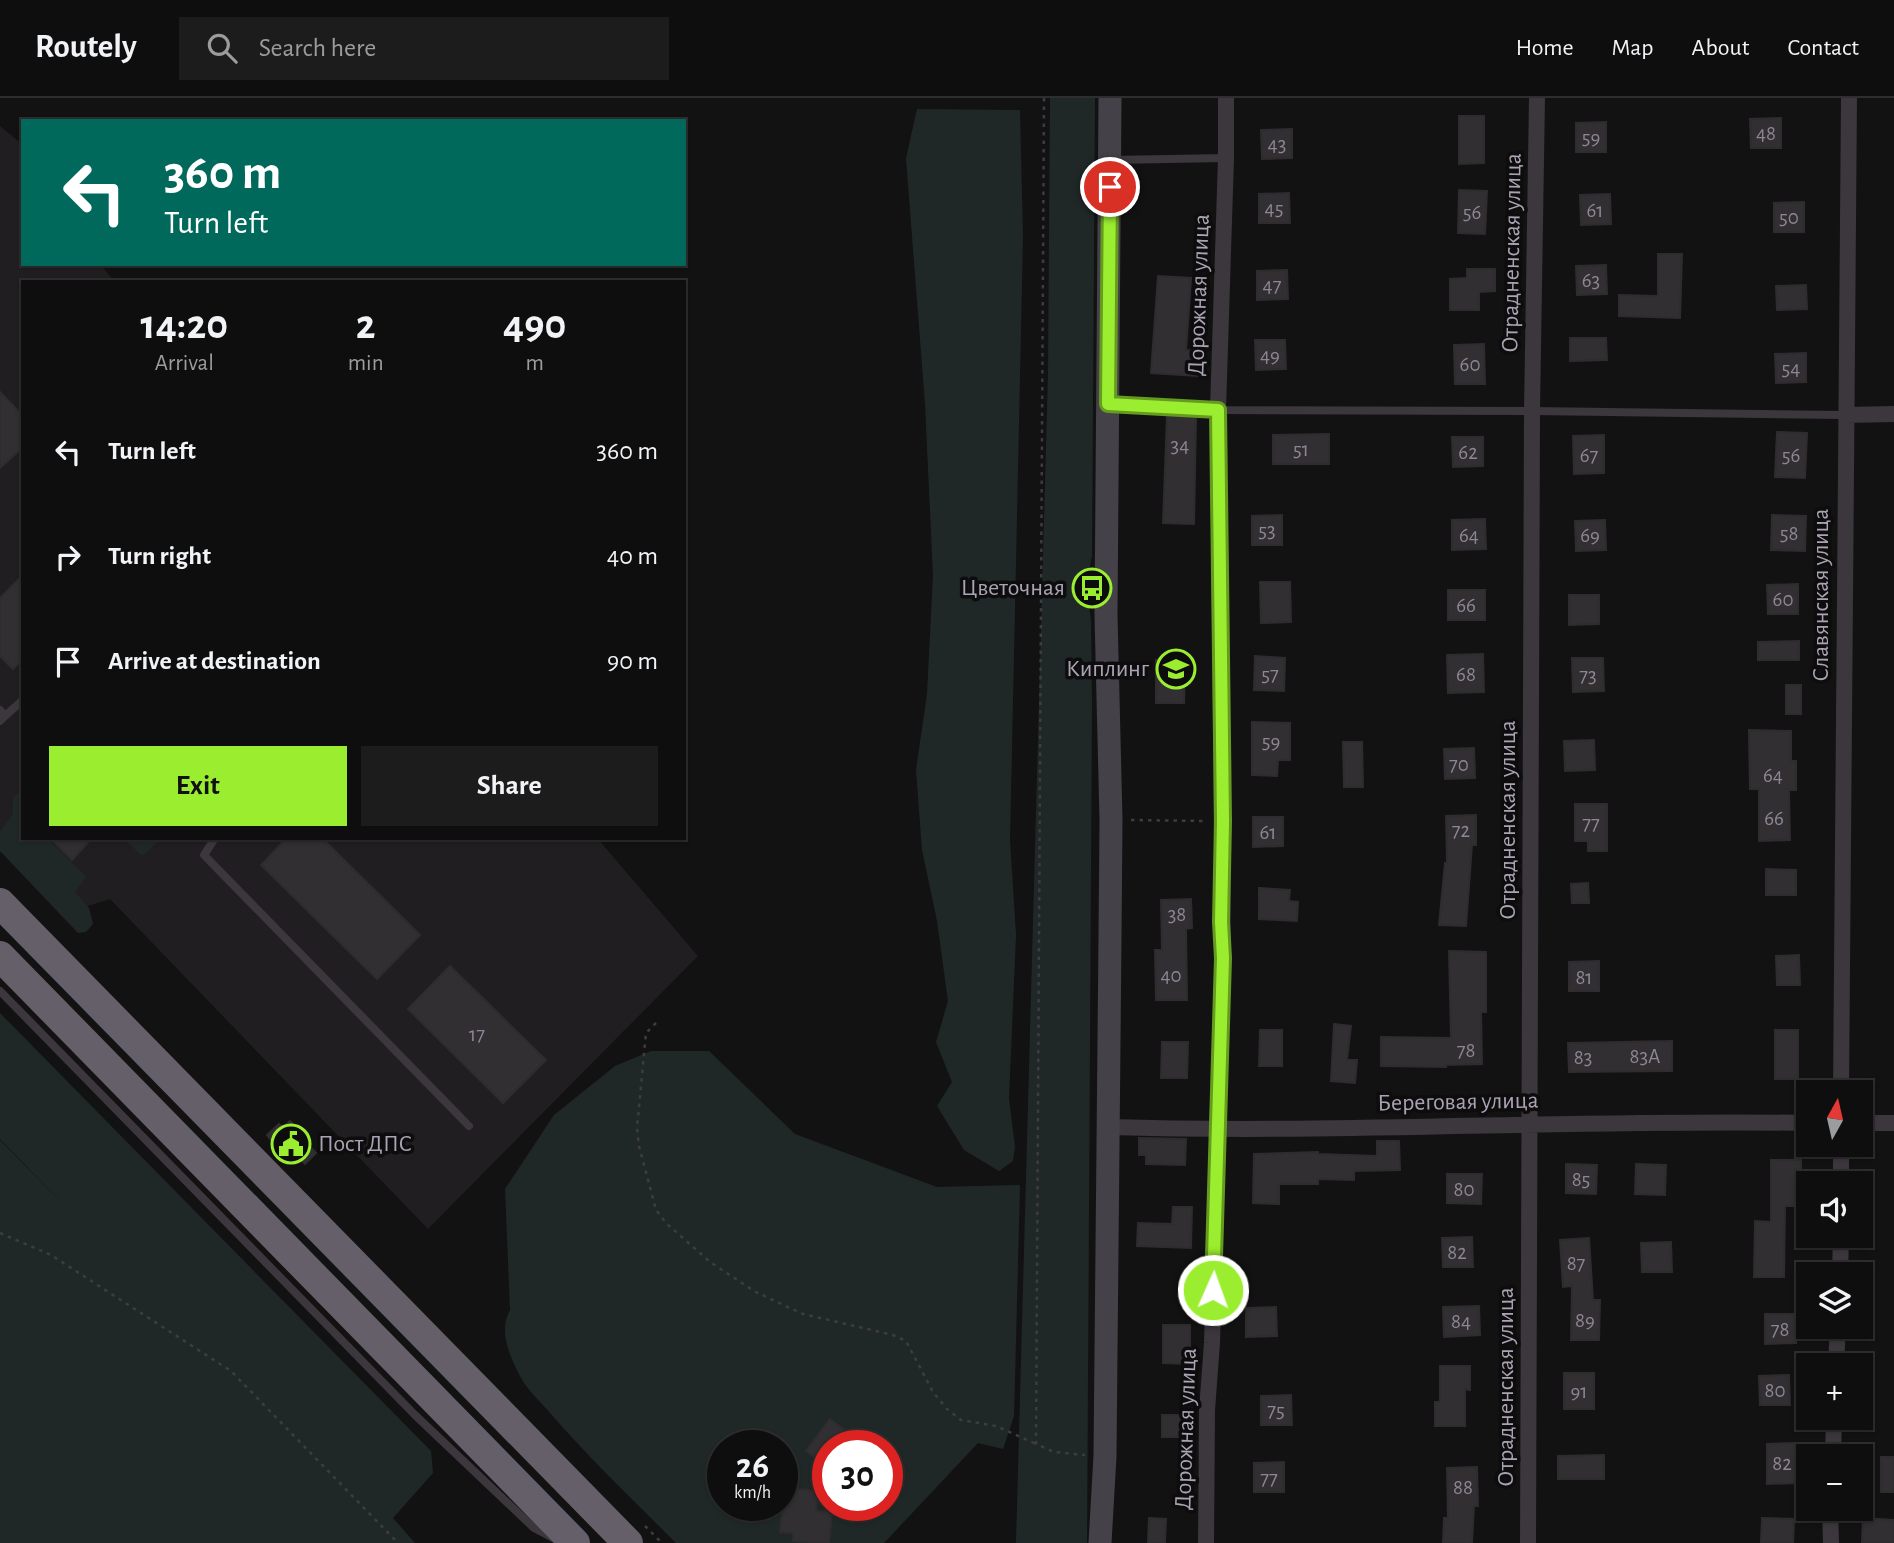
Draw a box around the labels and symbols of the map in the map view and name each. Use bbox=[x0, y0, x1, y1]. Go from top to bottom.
house number: 48 bbox=[1756, 123, 1776, 144]
house number: 59 bbox=[1582, 127, 1600, 148]
house number: 43 bbox=[1268, 134, 1286, 155]
street label: Отрадненская улица bbox=[1498, 153, 1526, 353]
pin bbox=[1080, 157, 1140, 217]
house number: 45 bbox=[1265, 198, 1283, 219]
house number: 61 bbox=[1586, 200, 1604, 221]
house number: 56 bbox=[1463, 202, 1481, 223]
house number: 50 bbox=[1779, 207, 1799, 228]
street label: Дорожная улица bbox=[1184, 214, 1214, 376]
house number: 63 bbox=[1582, 270, 1600, 291]
house number: 47 bbox=[1263, 275, 1282, 296]
house number: 49 bbox=[1260, 345, 1280, 366]
house number: 60 bbox=[1460, 354, 1480, 375]
house number: 54 bbox=[1782, 358, 1800, 379]
house number: 34 bbox=[1171, 435, 1189, 456]
house number: 51 bbox=[1293, 439, 1309, 460]
house number: 62 bbox=[1458, 442, 1478, 463]
house number: 67 bbox=[1580, 445, 1599, 466]
house number: 56 bbox=[1782, 445, 1800, 466]
street label: Славянская улица bbox=[1809, 508, 1833, 682]
house number: 53 bbox=[1258, 520, 1276, 541]
house number: 58 bbox=[1780, 523, 1798, 544]
house number: 64 bbox=[1459, 525, 1479, 546]
house number: 69 bbox=[1580, 525, 1600, 546]
bus stop icon: Цветочная bbox=[1071, 567, 1113, 609]
place label: Цветочная bbox=[961, 576, 1065, 600]
house number: 60 bbox=[1773, 589, 1793, 610]
house number: 66 bbox=[1456, 595, 1476, 616]
school or university icon: Киплинг bbox=[1155, 648, 1197, 690]
place label: Киплинг bbox=[1066, 657, 1150, 681]
house number: 57 bbox=[1261, 664, 1279, 685]
house number: 68 bbox=[1456, 664, 1476, 685]
house number: 73 bbox=[1579, 665, 1597, 686]
street label: Отрадненская улица bbox=[1496, 720, 1520, 920]
house number: 59 bbox=[1262, 731, 1280, 752]
house number: 70 bbox=[1449, 754, 1469, 775]
house number: 64 bbox=[1763, 765, 1783, 786]
house number: 66 bbox=[1764, 808, 1784, 829]
house number: 77 bbox=[1582, 813, 1600, 834]
house number: 72 bbox=[1452, 820, 1470, 841]
house number: 61 bbox=[1259, 822, 1277, 843]
house number: 38 bbox=[1168, 904, 1186, 925]
house number: 40 bbox=[1160, 965, 1182, 986]
house number: 81 bbox=[1575, 967, 1593, 988]
house number: 17 bbox=[469, 1024, 485, 1045]
house number: 78 bbox=[1457, 1040, 1475, 1061]
house number: 83А bbox=[1630, 1046, 1660, 1067]
house number: 83 bbox=[1574, 1047, 1592, 1068]
north arrow bbox=[1796, 1080, 1872, 1157]
street label: Береговая улица bbox=[1377, 1089, 1539, 1115]
public building icon: Пост ДПС bbox=[270, 1123, 312, 1165]
place label: Пост ДПС bbox=[318, 1132, 412, 1156]
house number: 85 bbox=[1572, 1169, 1590, 1190]
house number: 80 bbox=[1453, 1179, 1475, 1200]
house number: 82 bbox=[1447, 1242, 1467, 1263]
position arrow bbox=[1176, 1253, 1250, 1327]
house number: 87 bbox=[1567, 1253, 1586, 1274]
street label: Отрадненская улица bbox=[1494, 1287, 1518, 1487]
house number: 89 bbox=[1575, 1310, 1595, 1331]
house number: 84 bbox=[1451, 1311, 1471, 1332]
house number: 78 bbox=[1771, 1319, 1789, 1340]
street label: Дорожная улица bbox=[1171, 1348, 1201, 1510]
house number: 80 bbox=[1764, 1380, 1786, 1401]
house number: 91 bbox=[1570, 1381, 1588, 1402]
house number: 75 bbox=[1267, 1400, 1285, 1421]
speed limit sign: 30 bbox=[812, 1430, 903, 1521]
house number: 82 bbox=[1772, 1453, 1792, 1474]
house number: 77 bbox=[1260, 1468, 1278, 1489]
house number: 88 bbox=[1453, 1477, 1473, 1498]

